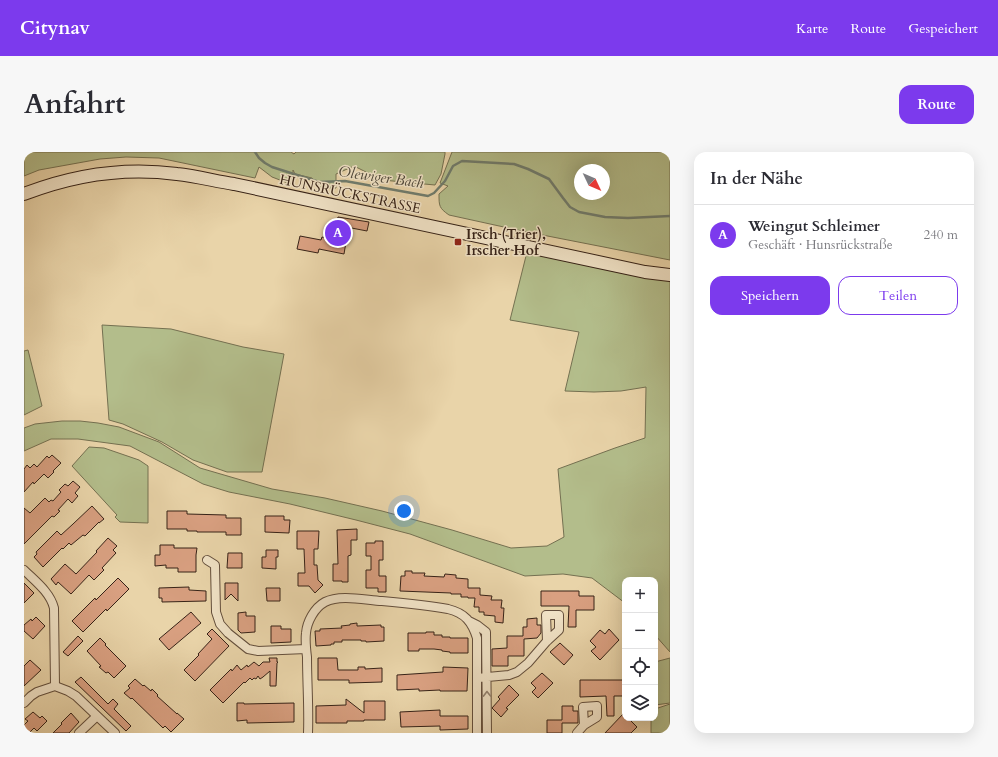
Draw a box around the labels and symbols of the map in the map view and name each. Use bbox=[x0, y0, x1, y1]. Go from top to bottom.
water label: Olewiger Bach bbox=[337, 161, 426, 193]
north arrow bbox=[574, 164, 610, 200]
street label: HUNSRÜCKSTRASSE bbox=[278, 170, 423, 218]
pin: A bbox=[325, 218, 351, 248]
place label: Irsch (Trier), Irscher Hof bbox=[466, 225, 546, 260]
marker: Irsch (Trier), Irscher Hof bbox=[453, 237, 463, 247]
your location bbox=[394, 501, 414, 521]
one-way arrow bbox=[483, 691, 491, 697]

